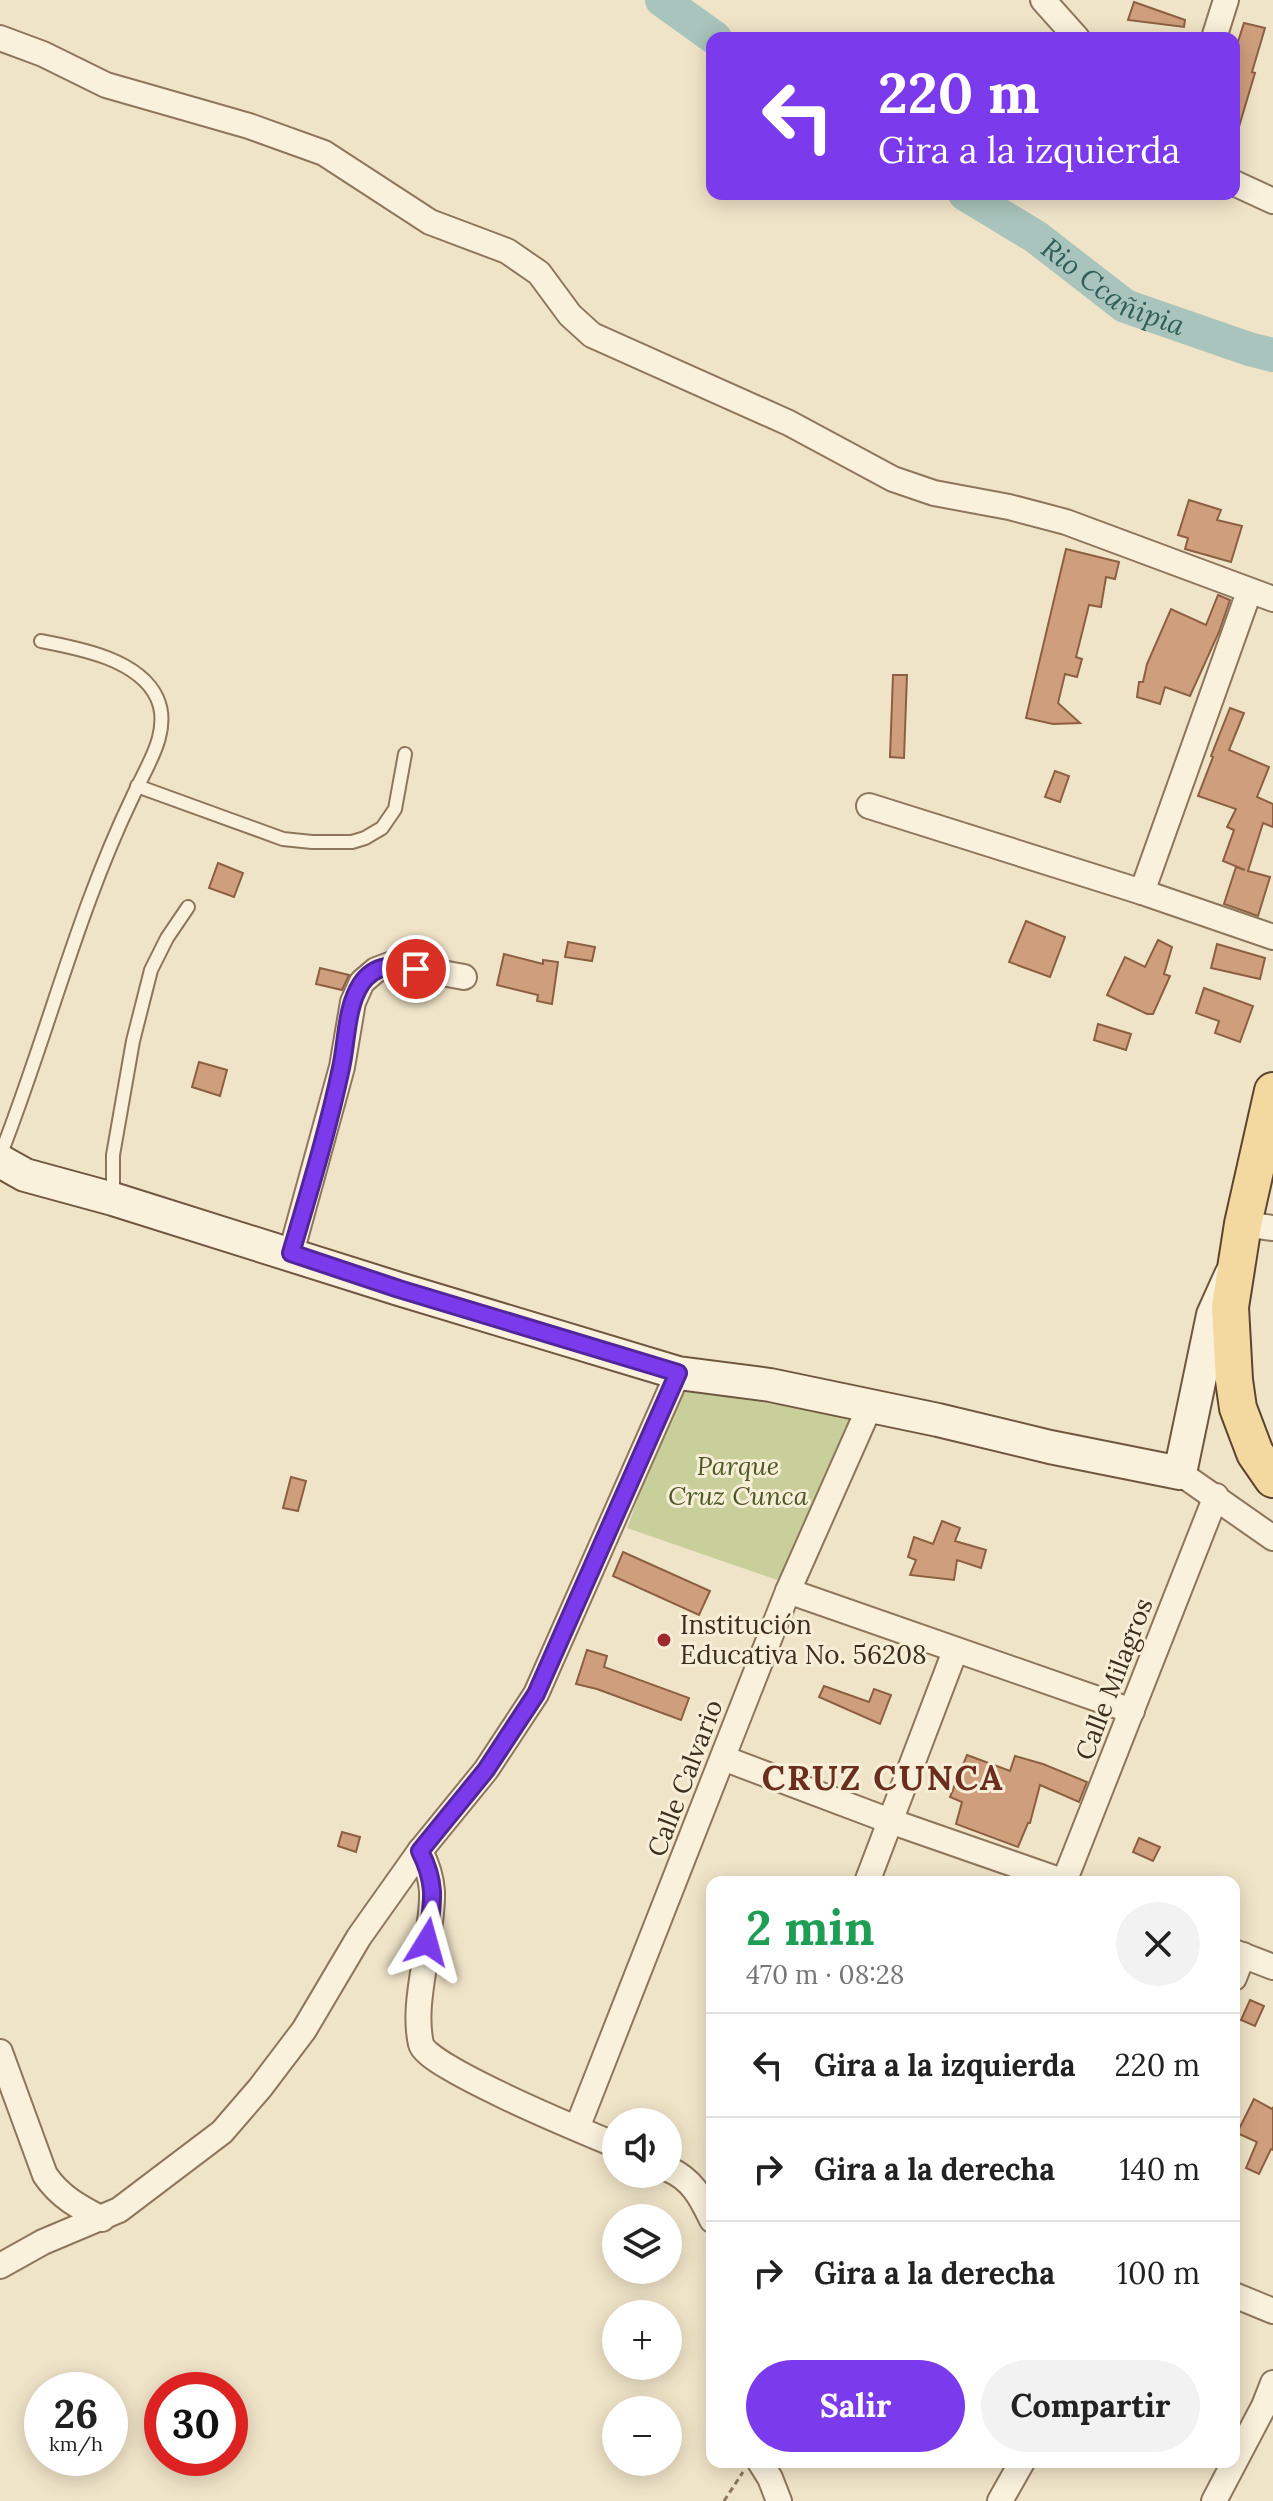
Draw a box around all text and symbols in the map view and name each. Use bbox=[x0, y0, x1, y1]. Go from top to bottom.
text: 220 m bbox=[878, 57, 1040, 128]
icon: left bbox=[746, 64, 850, 168]
text: Gira a la izquierda bbox=[878, 127, 1180, 173]
water label: Rio Ccañipia bbox=[1034, 230, 1190, 344]
pin bbox=[382, 935, 450, 1003]
icon: arrive bbox=[394, 947, 438, 991]
park label: Parque Cruz Cunca bbox=[668, 1449, 809, 1512]
street label: Calle Milagros bbox=[1067, 1593, 1160, 1765]
place label: Institución Educativa No. 56208 bbox=[680, 1608, 927, 1671]
marker: Institución Educativa No. 56208 bbox=[655, 1631, 673, 1649]
street label: Calle Calvario bbox=[640, 1695, 730, 1861]
district label: CRUZ CUNCA bbox=[762, 1756, 1004, 1799]
text: 2 min bbox=[746, 1897, 875, 1958]
position arrow bbox=[385, 1900, 469, 1984]
button: close bbox=[1116, 1902, 1200, 1986]
text: 470 m · 08:28 bbox=[746, 1958, 904, 1991]
icon: left bbox=[746, 2043, 790, 2087]
text: Gira a la izquierda bbox=[814, 2046, 1075, 2084]
text: 220 m bbox=[1114, 2046, 1200, 2084]
map controls bbox=[602, 2108, 682, 2476]
button: sound bbox=[602, 2108, 682, 2188]
icon: right bbox=[746, 2147, 790, 2191]
text: Gira a la derecha bbox=[814, 2150, 1055, 2188]
text: 140 m bbox=[1119, 2150, 1200, 2188]
button: layers bbox=[602, 2204, 682, 2284]
icon: right bbox=[746, 2251, 790, 2295]
text: Gira a la derecha bbox=[814, 2254, 1055, 2292]
text: 100 m bbox=[1117, 2254, 1200, 2292]
button: + bbox=[602, 2300, 682, 2380]
button: Salir bbox=[746, 2360, 965, 2452]
button: Compartir bbox=[981, 2360, 1200, 2452]
speed limit sign: 30 bbox=[144, 2372, 248, 2476]
text: 26 bbox=[54, 2388, 98, 2439]
button: − bbox=[602, 2396, 682, 2476]
text: km/h bbox=[49, 2431, 103, 2456]

